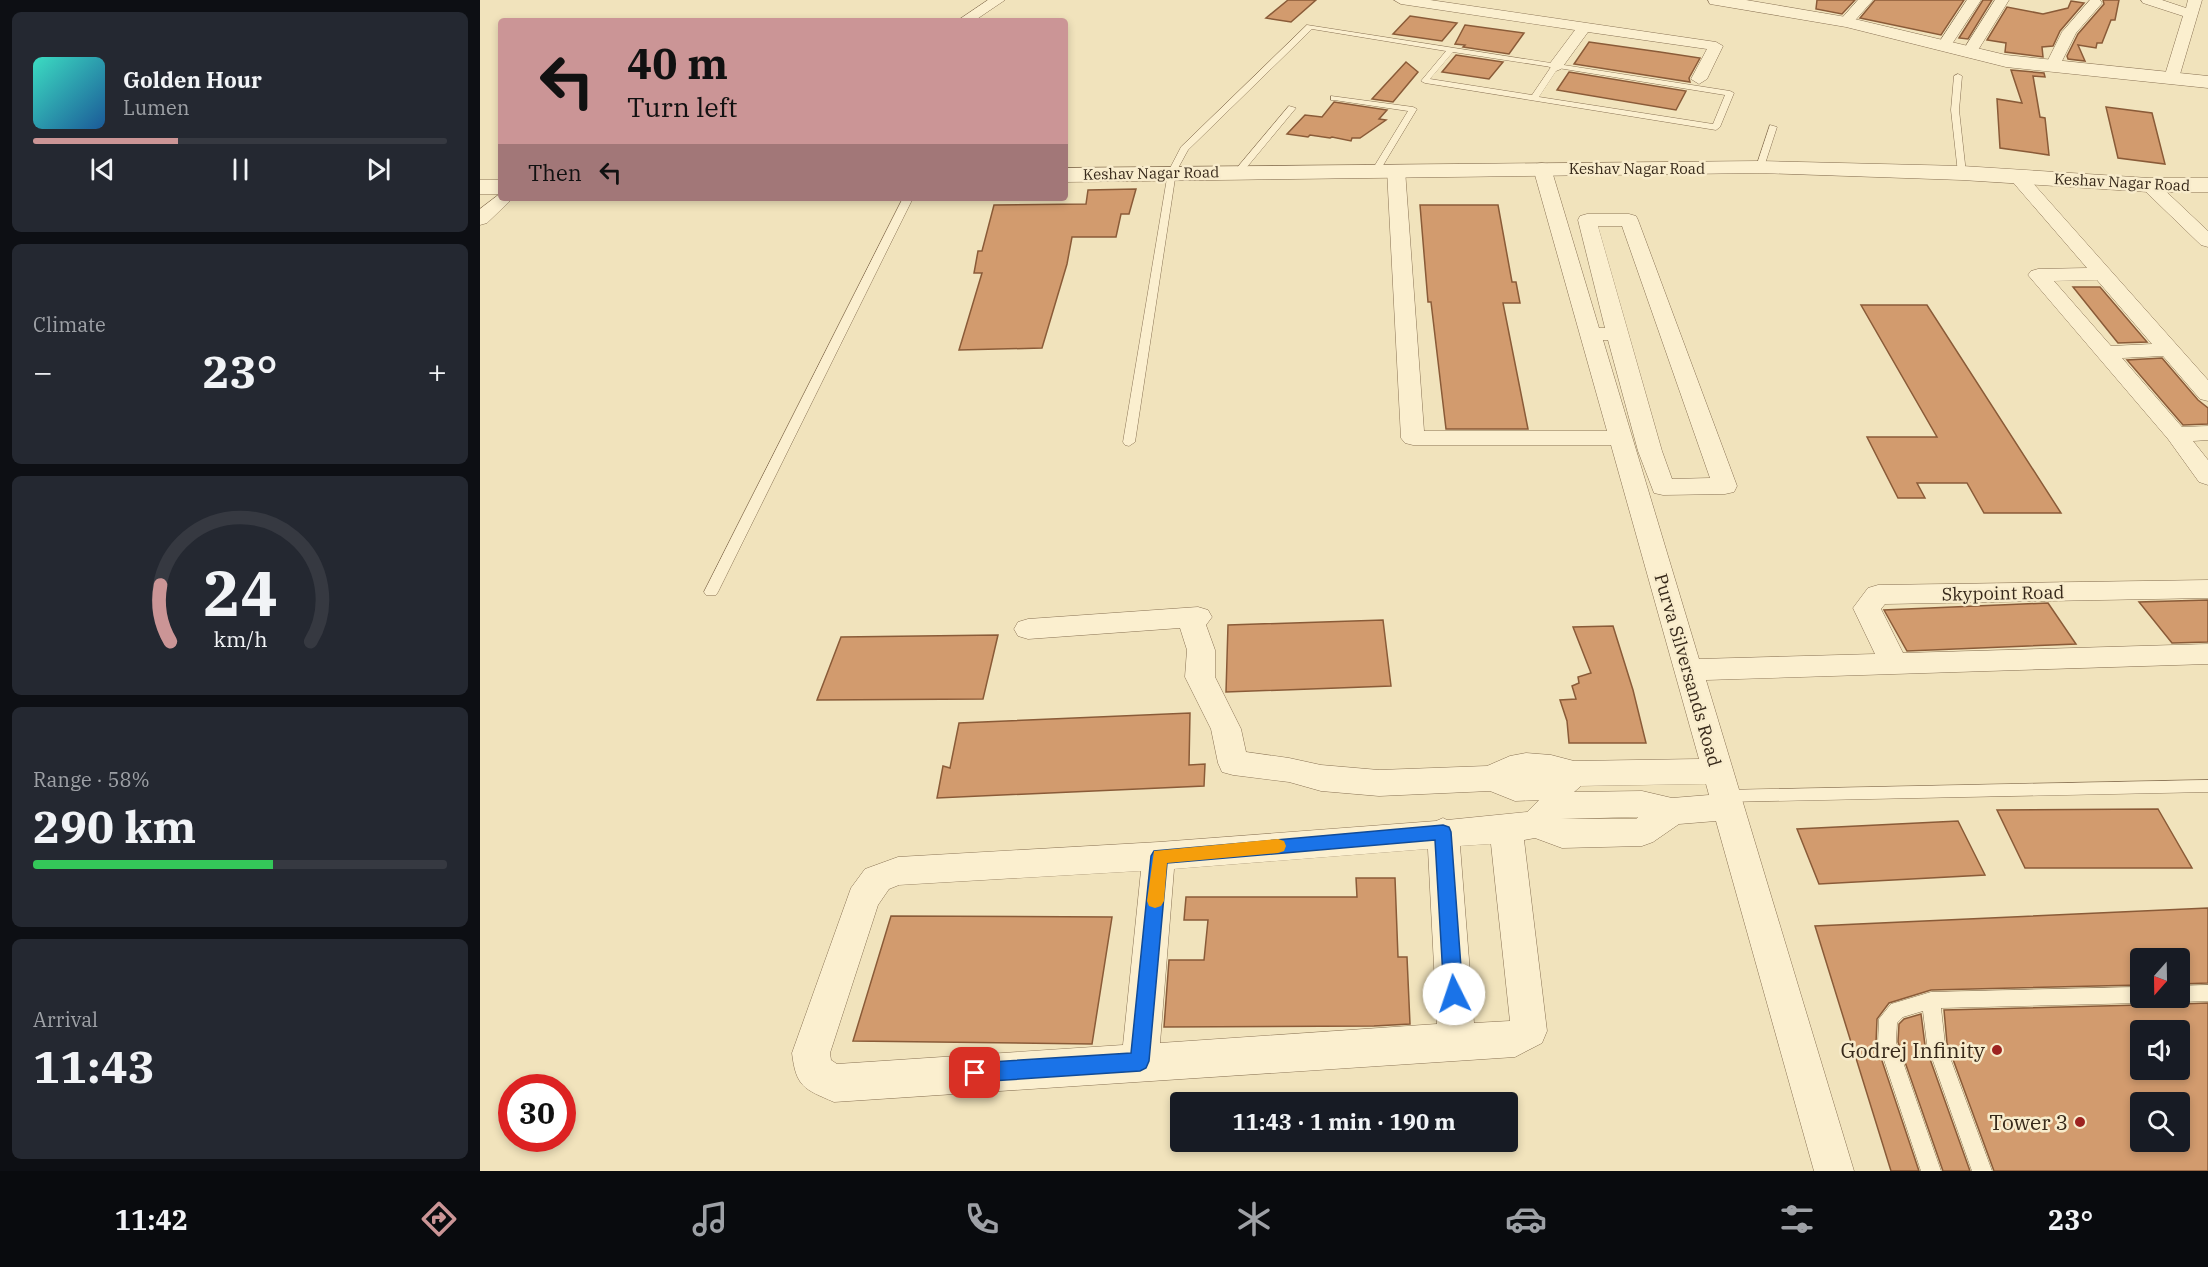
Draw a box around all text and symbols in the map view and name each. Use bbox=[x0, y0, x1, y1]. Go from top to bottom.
text: 40 m bbox=[627, 36, 728, 91]
icon: left bbox=[528, 42, 606, 120]
text: Golden Hour bbox=[123, 65, 262, 94]
text: Turn left bbox=[627, 89, 738, 124]
text: Lumen bbox=[123, 94, 190, 121]
icon: previous bbox=[86, 153, 119, 186]
icon: pause bbox=[224, 153, 257, 186]
icon: next bbox=[362, 153, 395, 186]
icon: left bbox=[594, 156, 627, 189]
text: Then bbox=[528, 158, 582, 187]
street label: Keshav Nagar Road bbox=[1569, 159, 1705, 178]
street label: Keshav Nagar Road bbox=[1083, 162, 1219, 184]
street label: Keshav Nagar Road bbox=[2053, 169, 2191, 195]
text: Climate bbox=[33, 311, 106, 338]
text: 23° bbox=[202, 342, 278, 400]
text: − bbox=[33, 350, 53, 393]
text: + bbox=[427, 350, 447, 393]
text: 24 bbox=[203, 553, 277, 634]
street label: Purva Silversands Road bbox=[1649, 571, 1727, 769]
street label: Skypoint Road bbox=[1941, 580, 2065, 606]
text: km/h bbox=[213, 626, 267, 654]
text: Range · 58% bbox=[33, 766, 150, 793]
text: 290 km bbox=[33, 797, 196, 855]
north arrow bbox=[2130, 948, 2190, 1008]
map controls bbox=[2130, 948, 2190, 1152]
position arrow bbox=[1422, 962, 1486, 1026]
text: Arrival bbox=[33, 1006, 98, 1033]
button: sound bbox=[2130, 1020, 2190, 1080]
place label: Godrej Infinity bbox=[1841, 1036, 1986, 1064]
text: 11:43 bbox=[33, 1037, 155, 1095]
marker: Godrej Infinity bbox=[1990, 1043, 2004, 1057]
pin bbox=[949, 1047, 1000, 1098]
icon: arrive bbox=[958, 1056, 991, 1089]
speed limit sign: 30 bbox=[498, 1074, 576, 1152]
button: search bbox=[2130, 1092, 2190, 1152]
text: 11:43 · 1 min · 190 m bbox=[1232, 1107, 1456, 1136]
place label: Tower 3 bbox=[1989, 1108, 2068, 1136]
marker: Tower 3 bbox=[2073, 1115, 2087, 1129]
icon: directions bbox=[418, 1198, 460, 1240]
icon: music bbox=[689, 1198, 731, 1240]
icon: phone bbox=[961, 1198, 1003, 1240]
icon: climate bbox=[1233, 1198, 1275, 1240]
icon: car bbox=[1505, 1198, 1547, 1240]
icon: filters bbox=[1776, 1198, 1818, 1240]
text: 11:42 bbox=[115, 1202, 188, 1237]
text: 23° bbox=[2048, 1202, 2093, 1237]

